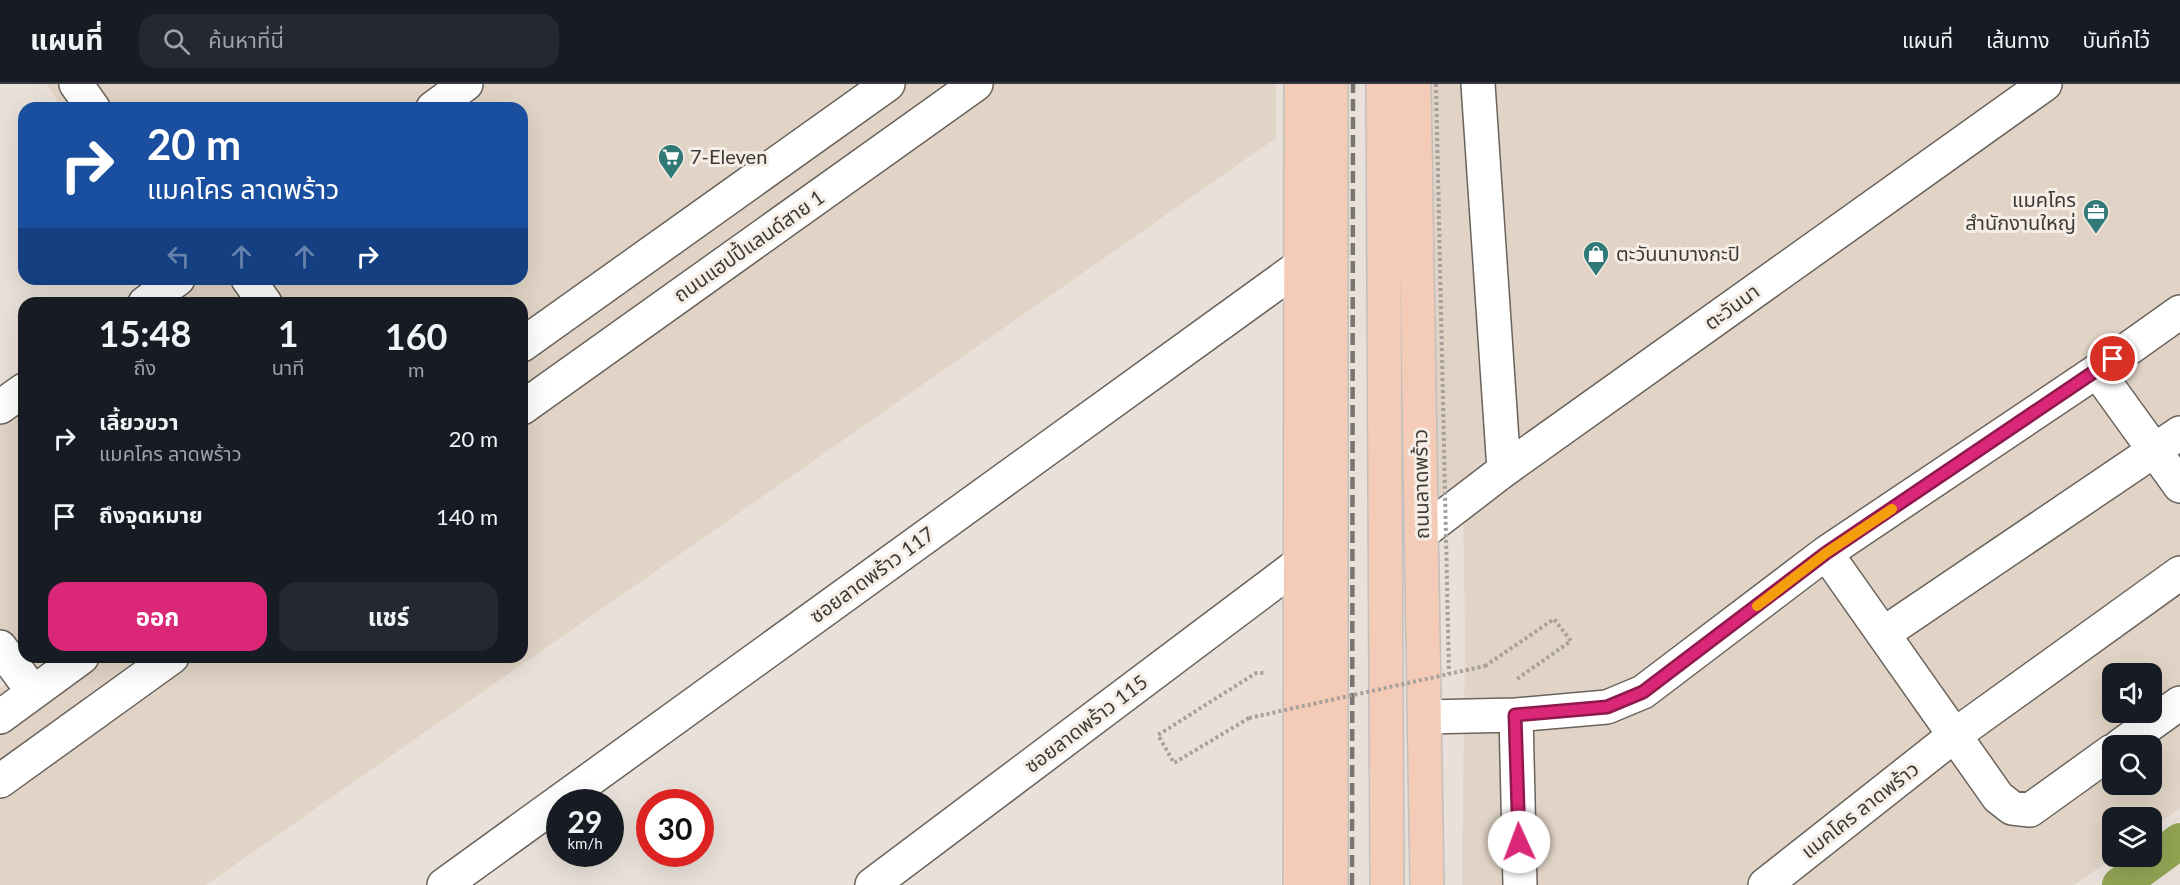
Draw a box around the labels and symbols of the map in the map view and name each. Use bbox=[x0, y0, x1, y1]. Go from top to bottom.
supermarket icon: 7-Eleven bbox=[656, 142, 686, 180]
place label: 7-Eleven bbox=[690, 144, 767, 168]
street label: ถนนแฮปปี้แลนด์สาย 1 bbox=[668, 183, 828, 306]
place label: แมคโคร สำนักงานใหญ่ bbox=[1965, 187, 2076, 234]
office icon: แมคโคร สำนักงานใหญ่ bbox=[2081, 197, 2111, 235]
shop icon: ตะวันนาบางกะปิ bbox=[1581, 239, 1611, 277]
place label: ตะวันนาบางกะปิ bbox=[1616, 241, 1740, 265]
street label: ตะวันนา bbox=[1699, 278, 1764, 334]
pin bbox=[2087, 333, 2138, 384]
street label: ถนนลาดพร้าว bbox=[1407, 429, 1433, 539]
street label: ซอยลาดพร้าว 117 bbox=[805, 521, 938, 627]
street label: ซอยลาดพร้าว 115 bbox=[1019, 669, 1152, 777]
street label: แมคโคร ลาดพร้าว bbox=[1796, 756, 1923, 863]
speed limit sign: 30 bbox=[636, 789, 714, 867]
position arrow bbox=[1487, 810, 1551, 874]

